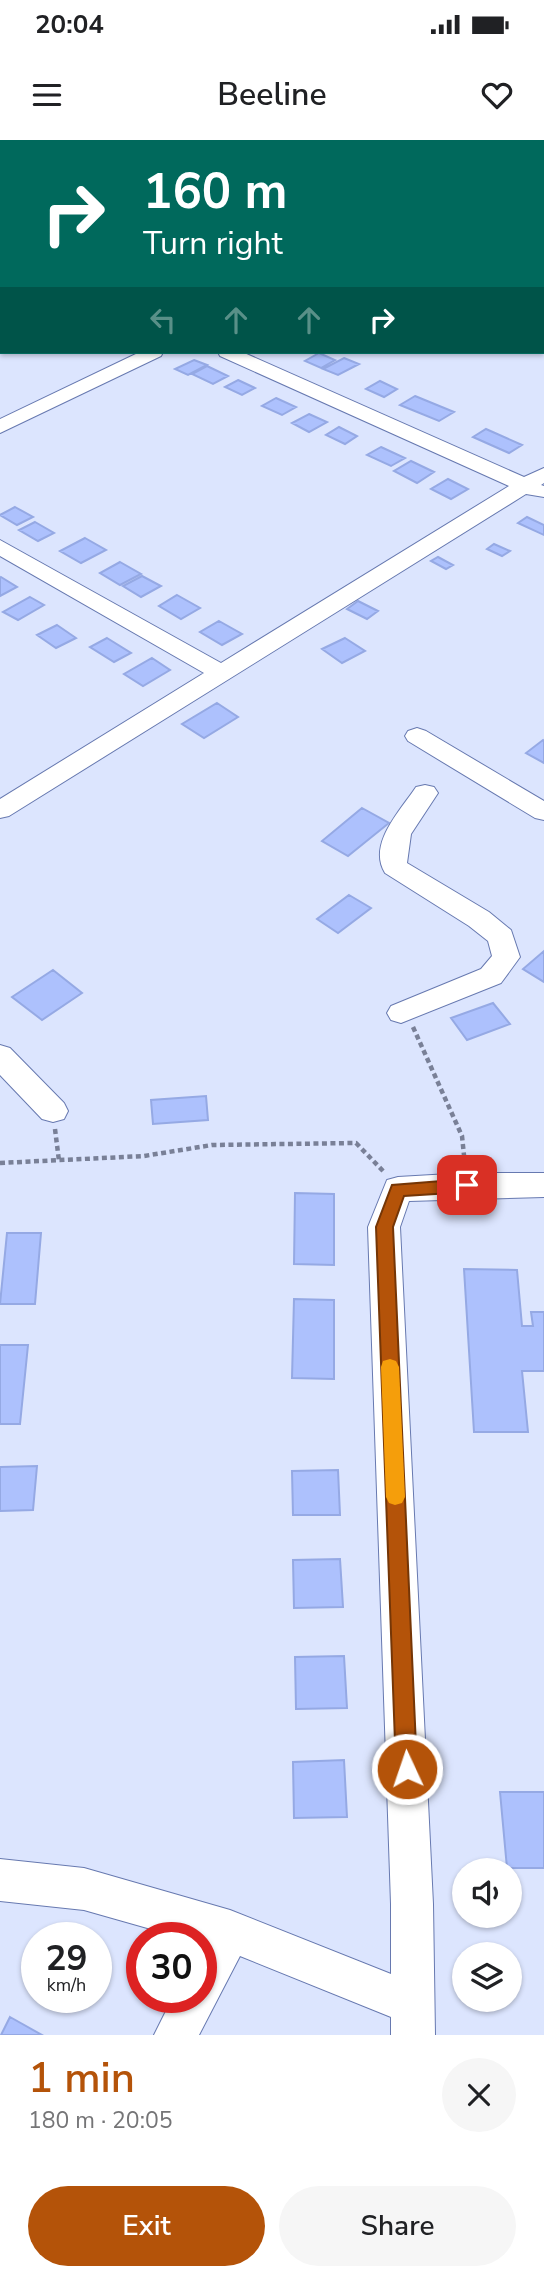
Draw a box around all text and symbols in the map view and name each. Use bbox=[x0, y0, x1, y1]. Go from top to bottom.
text: 20:04 bbox=[35, 7, 104, 42]
text: Beeline bbox=[217, 73, 327, 116]
icon: menu bbox=[28, 76, 66, 114]
icon: heart bbox=[478, 76, 516, 114]
text: 160 m bbox=[143, 158, 287, 225]
icon: right bbox=[28, 168, 119, 259]
text: Turn right bbox=[143, 222, 283, 265]
icon: left bbox=[144, 301, 182, 339]
icon: ahead bbox=[217, 301, 255, 339]
icon: ahead bbox=[290, 301, 328, 339]
icon: right bbox=[363, 301, 401, 339]
pin bbox=[437, 1155, 497, 1215]
icon: arrive bbox=[448, 1166, 486, 1204]
position arrow bbox=[370, 1732, 444, 1806]
map controls bbox=[452, 1858, 522, 2012]
button: sound bbox=[452, 1858, 522, 1928]
speed limit sign: 30 bbox=[126, 1922, 217, 2013]
text: 29 bbox=[45, 1935, 88, 1982]
button: layers bbox=[452, 1942, 522, 2012]
text: km/h bbox=[47, 1973, 86, 1997]
text: 1 min bbox=[28, 2050, 135, 2107]
button: close bbox=[442, 2058, 516, 2132]
text: 180 m · 20:05 bbox=[28, 2105, 173, 2136]
button: Exit bbox=[28, 2186, 265, 2266]
button: Share bbox=[279, 2186, 516, 2266]

